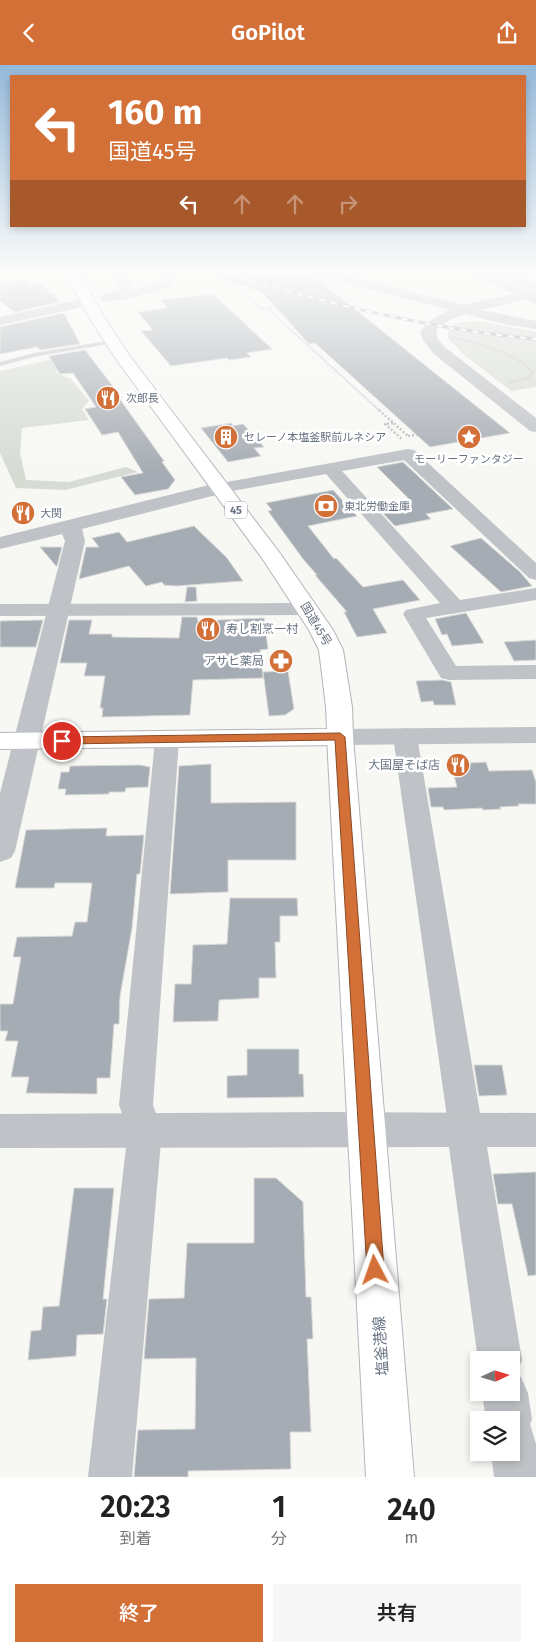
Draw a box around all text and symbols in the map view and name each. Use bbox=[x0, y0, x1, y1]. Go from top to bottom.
icon: back bbox=[15, 19, 43, 47]
text: GoPilot bbox=[231, 19, 305, 46]
icon: share bbox=[493, 19, 521, 47]
text: 160 m bbox=[108, 91, 202, 133]
icon: left bbox=[25, 95, 90, 160]
text: 国道45号 bbox=[108, 138, 197, 165]
icon: left bbox=[175, 190, 203, 218]
icon: ahead bbox=[228, 190, 256, 218]
icon: ahead bbox=[281, 190, 309, 218]
icon: right bbox=[334, 190, 362, 218]
restaurant icon: 次郎長 bbox=[95, 385, 121, 411]
place label: 次郎長 bbox=[126, 392, 159, 405]
building icon: セレーノ本塩釜駅前ルネシア bbox=[213, 424, 239, 450]
place icon: モーリーファンタジー bbox=[456, 424, 482, 450]
place label: セレーノ本塩釜駅前ルネシア bbox=[244, 431, 386, 444]
place label: モーリーファンタジー bbox=[414, 453, 524, 466]
bank icon: 東北労働金庫 bbox=[313, 493, 339, 519]
restaurant icon: 大関 bbox=[10, 500, 36, 526]
place label: 東北労働金庫 bbox=[344, 500, 410, 513]
road number: 45 bbox=[225, 501, 247, 519]
place label: 大関 bbox=[40, 507, 62, 520]
street label: 国道45号 bbox=[298, 600, 334, 648]
restaurant icon: 寿し割烹一村 bbox=[195, 616, 221, 642]
place label: 寿し割烹一村 bbox=[226, 622, 299, 636]
pharmacy icon: アサヒ薬局 bbox=[268, 648, 294, 674]
place label: アサヒ薬局 bbox=[204, 654, 264, 668]
pin bbox=[41, 720, 83, 762]
icon: arrive bbox=[48, 727, 76, 755]
restaurant icon: 大国屋そば店 bbox=[445, 752, 471, 778]
place label: 大国屋そば店 bbox=[368, 758, 440, 772]
position arrow bbox=[348, 1243, 400, 1295]
street label: 塩釜港線 bbox=[370, 1315, 392, 1377]
north arrow bbox=[470, 1351, 520, 1401]
map controls bbox=[470, 1351, 520, 1461]
button: layers bbox=[470, 1411, 520, 1461]
text: 20:23 bbox=[100, 1489, 171, 1525]
text: 1 bbox=[272, 1489, 286, 1525]
text: 240 bbox=[387, 1492, 436, 1528]
text: m bbox=[405, 1528, 418, 1547]
text: 到着 bbox=[119, 1529, 151, 1548]
text: 分 bbox=[271, 1529, 287, 1548]
button: 終了 bbox=[15, 1584, 263, 1642]
button: 共有 bbox=[273, 1584, 521, 1642]

